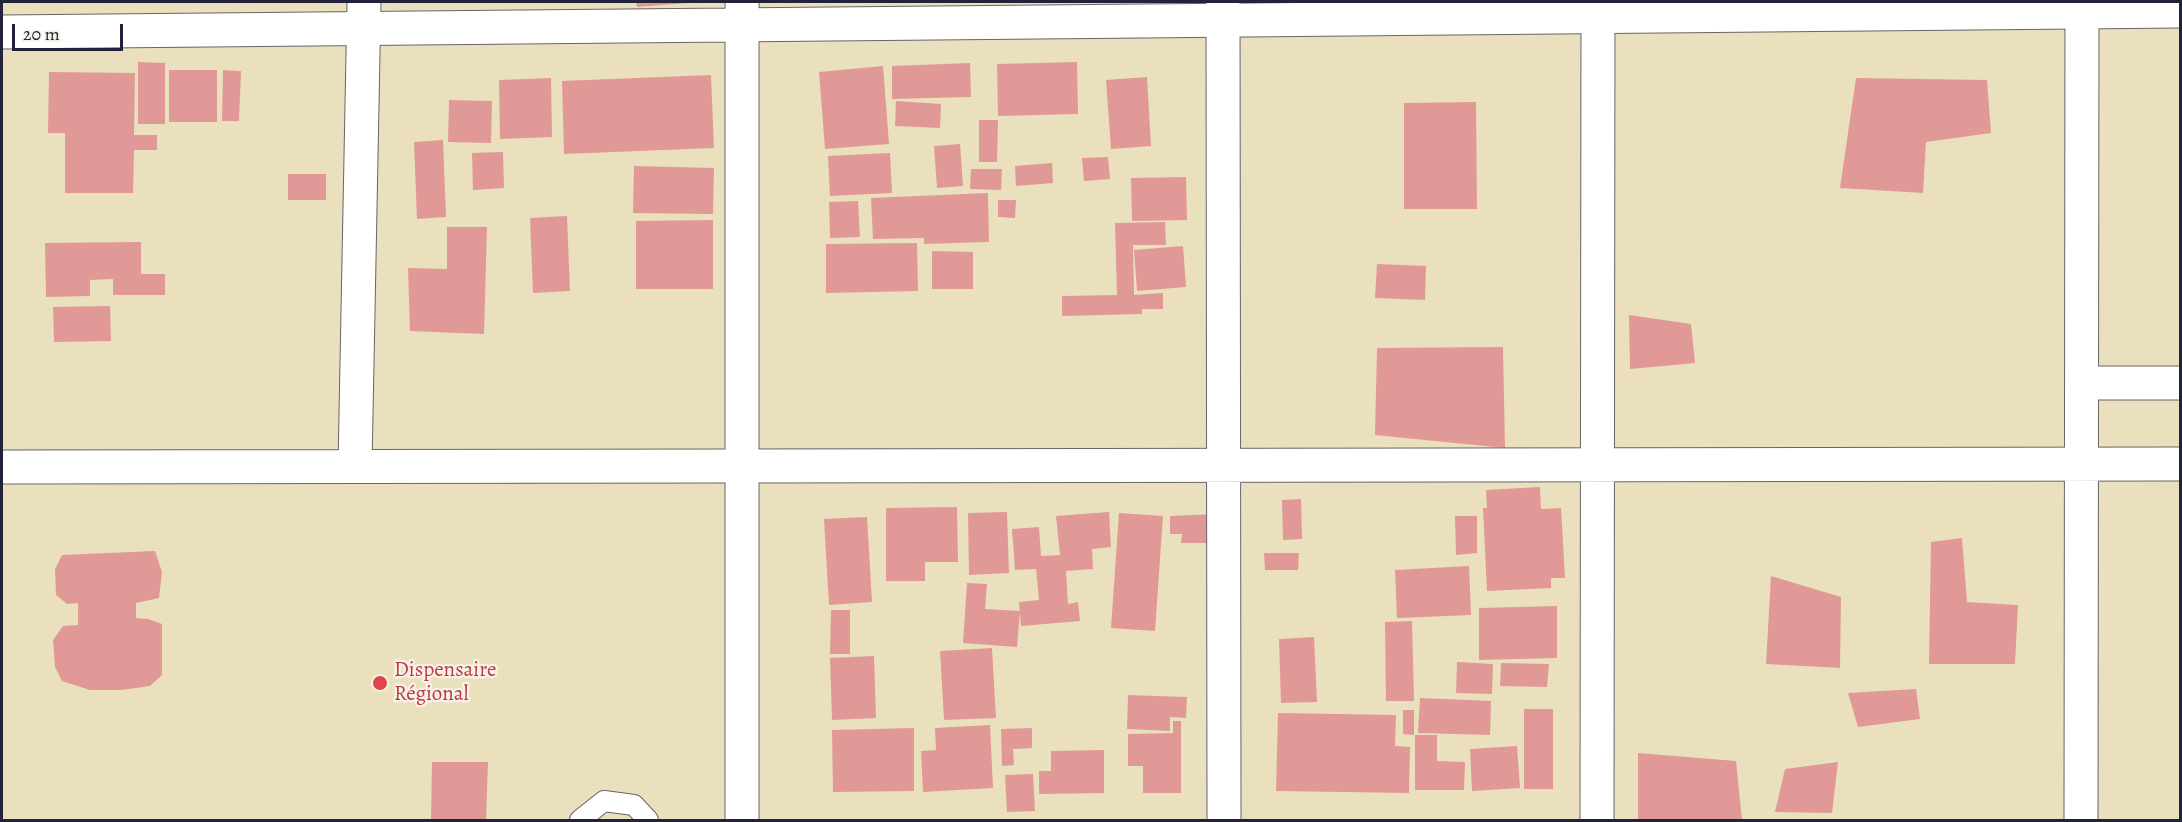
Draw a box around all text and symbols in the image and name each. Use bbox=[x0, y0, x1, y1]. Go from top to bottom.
scale bar bbox=[15, 12, 126, 50]
text: 20 m bbox=[23, 22, 60, 46]
place label: Dispensaire Régional bbox=[394, 658, 497, 708]
marker: Dispensaire Régional bbox=[371, 674, 389, 692]

